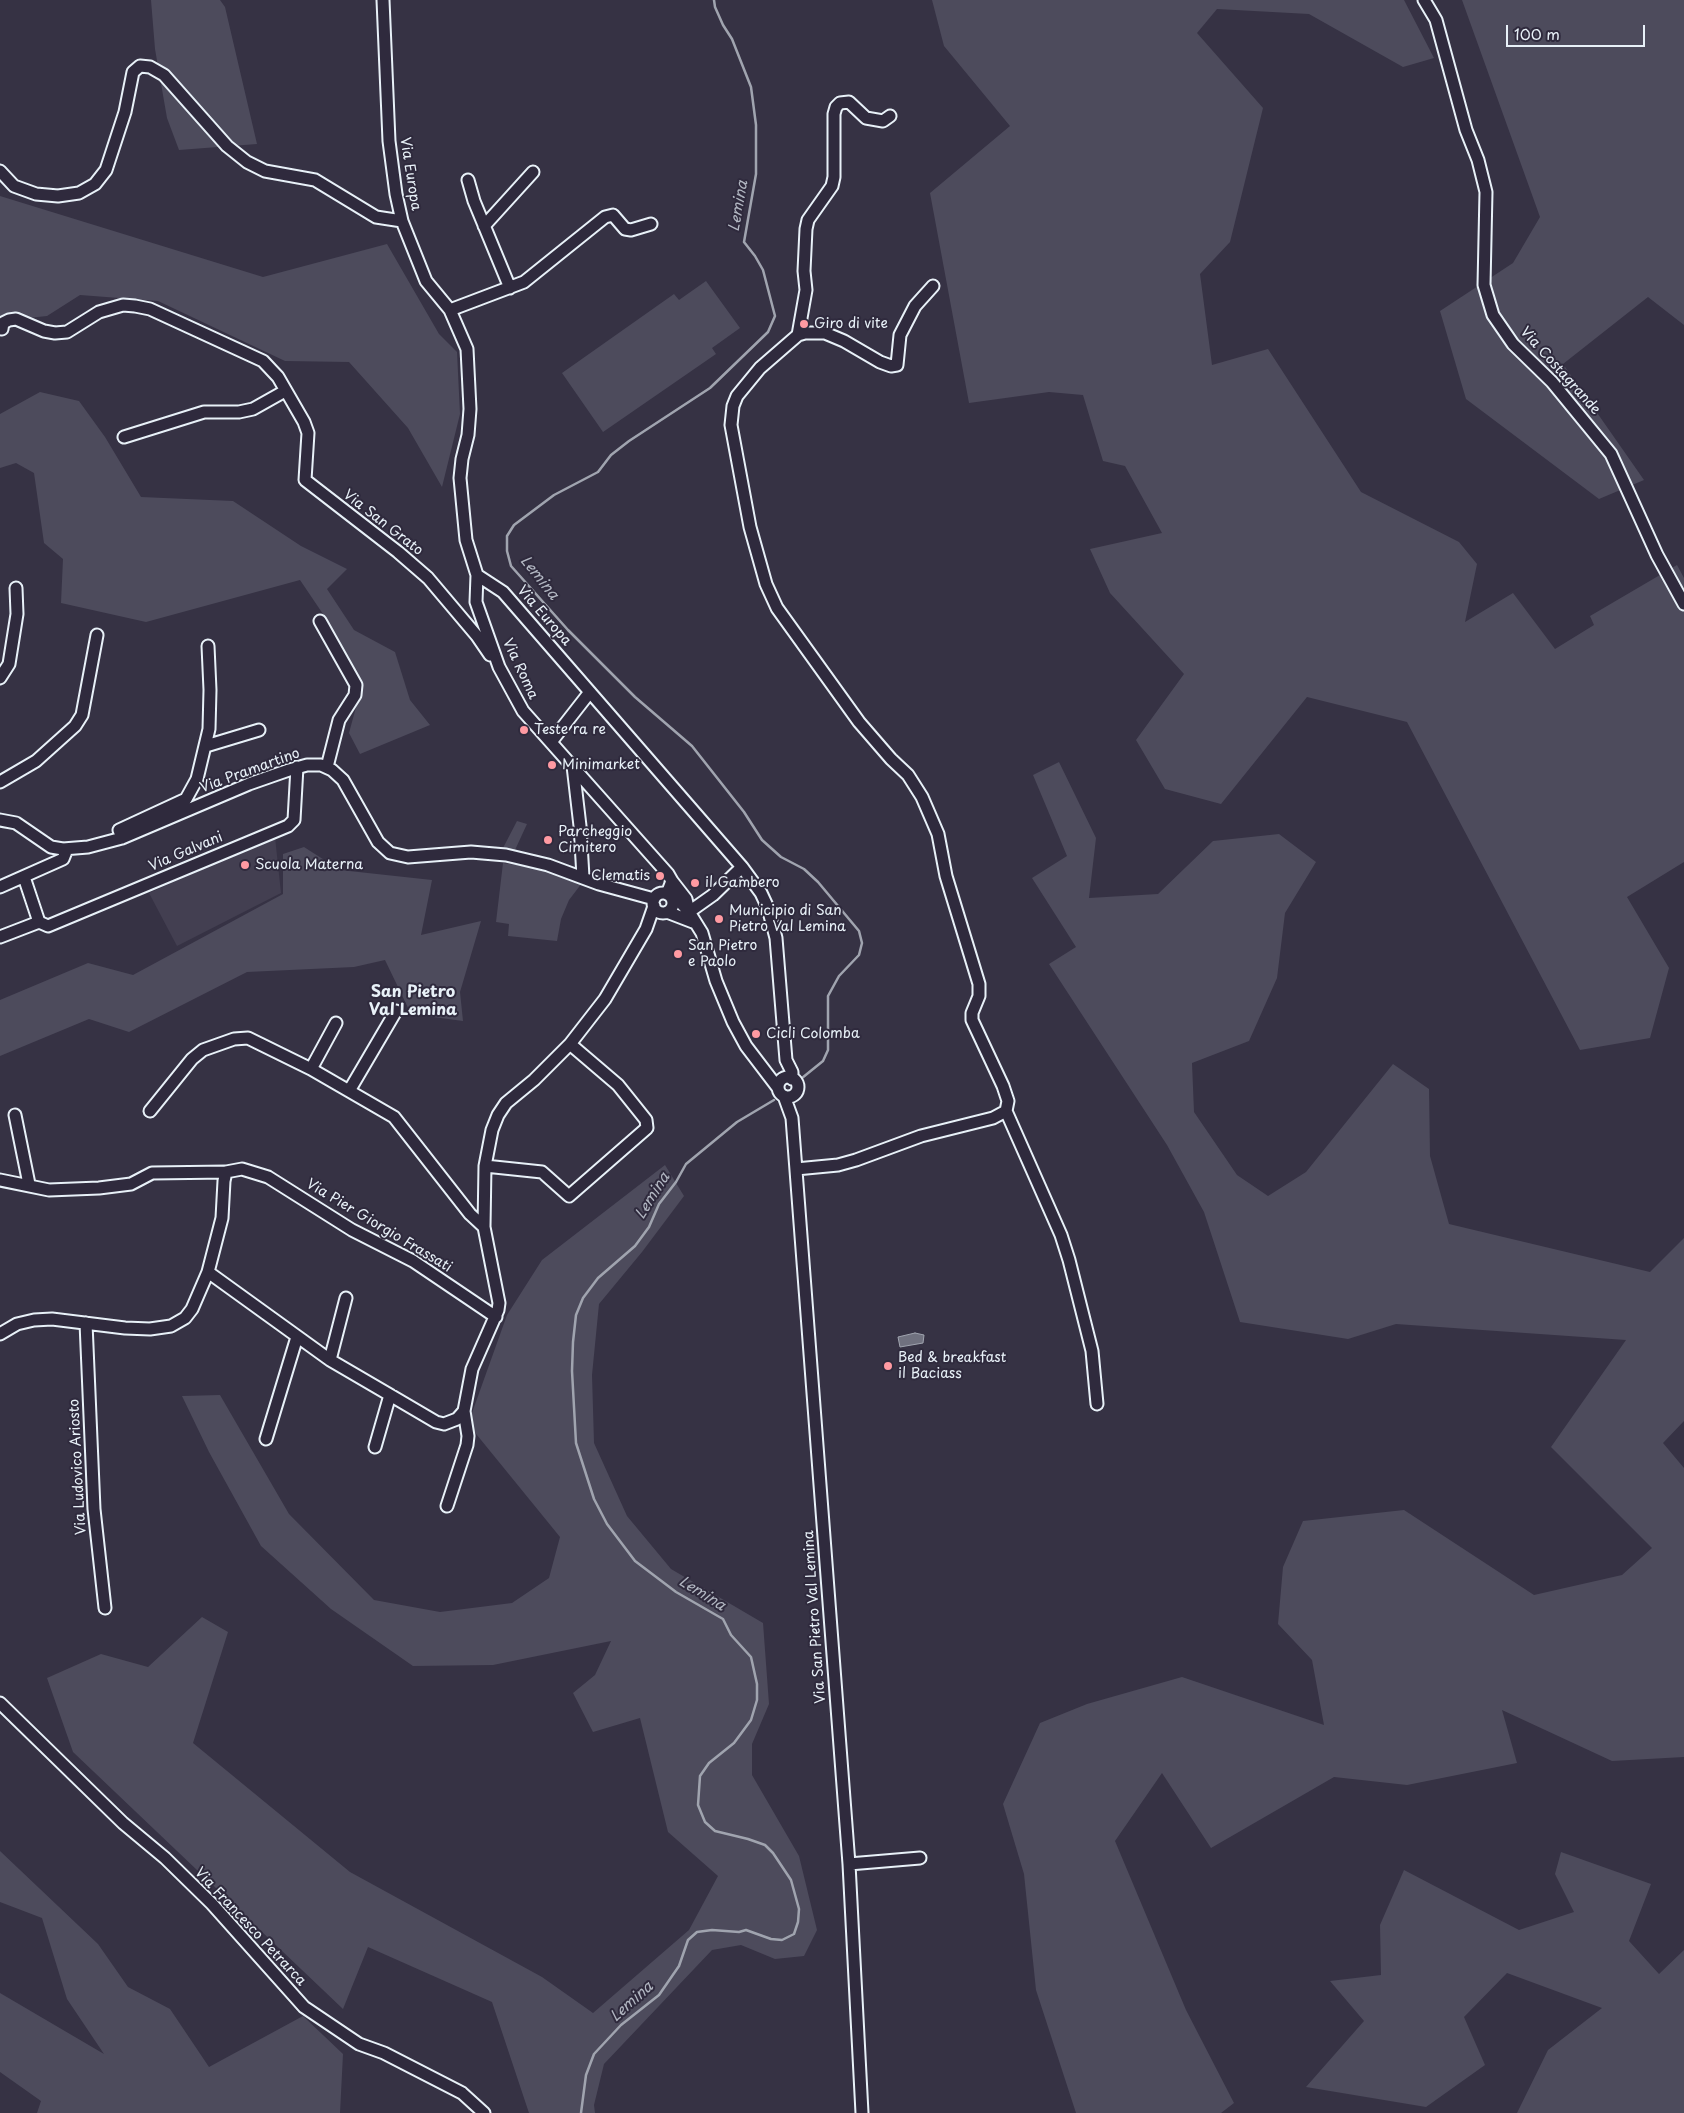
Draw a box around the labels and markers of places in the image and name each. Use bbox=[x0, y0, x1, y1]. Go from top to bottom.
place label: Giro di vite bbox=[814, 316, 888, 332]
marker: Giro di vite bbox=[798, 318, 810, 330]
place label: Teste ra re bbox=[534, 722, 606, 738]
marker: Teste ra re bbox=[518, 724, 530, 736]
place label: Minimarket bbox=[562, 757, 640, 773]
marker: Minimarket bbox=[546, 759, 558, 771]
place label: Parcheggio Cimitero bbox=[558, 824, 632, 856]
marker: Parcheggio Cimitero bbox=[542, 834, 554, 846]
place label: Scuola Materna bbox=[255, 857, 363, 873]
marker: Scuola Materna bbox=[239, 859, 251, 871]
place label: Clematis bbox=[591, 868, 650, 884]
marker: Clematis bbox=[654, 870, 666, 882]
place label: il Gambero bbox=[705, 875, 780, 891]
marker: il Gambero bbox=[689, 877, 701, 889]
place label: Municipio di San Pietro Val Lemina bbox=[729, 903, 846, 936]
marker: Municipio di San Pietro Val Lemina bbox=[713, 913, 725, 925]
place label: San Pietro e Paolo bbox=[688, 938, 757, 970]
marker: San Pietro e Paolo bbox=[672, 948, 684, 960]
place label: Cicli Colomba bbox=[766, 1026, 860, 1042]
marker: Cicli Colomba bbox=[750, 1028, 762, 1040]
place label: Bed & breakfast il Baciass bbox=[898, 1350, 1006, 1382]
marker: Bed & breakfast il Baciass bbox=[882, 1360, 894, 1372]

